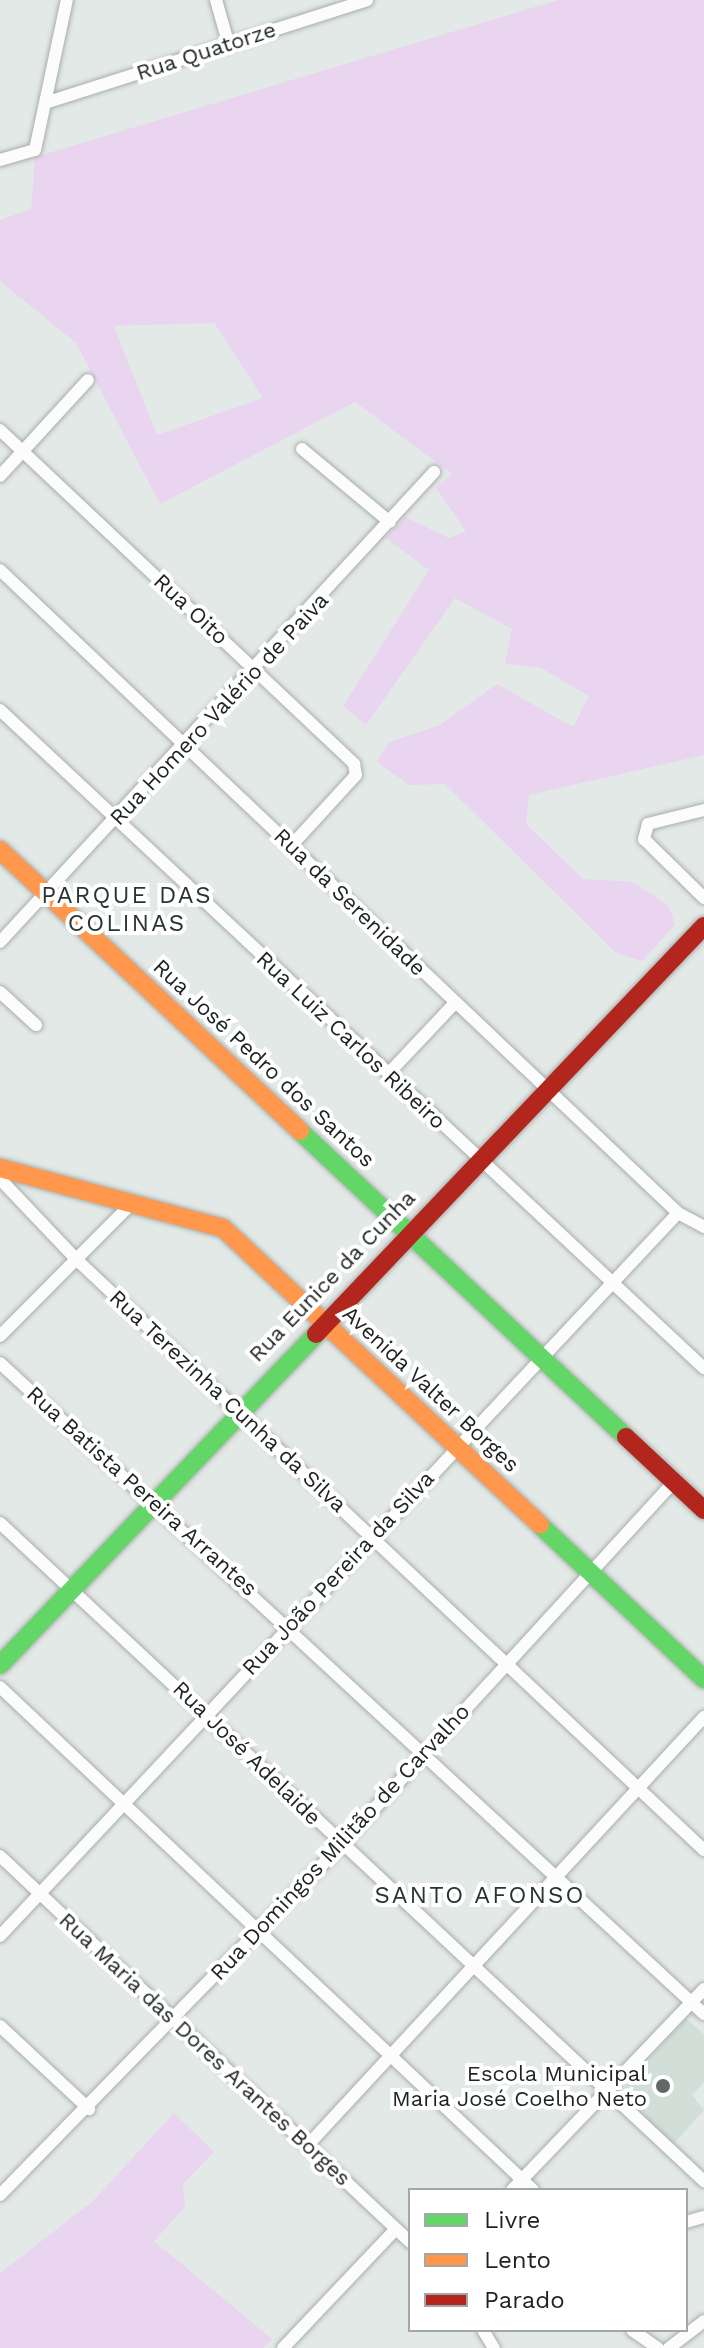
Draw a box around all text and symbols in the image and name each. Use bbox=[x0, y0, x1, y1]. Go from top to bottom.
street label: Rua Quatorze bbox=[133, 16, 279, 86]
street label: Rua Oito bbox=[148, 568, 234, 650]
street label: Rua Homero Valério de Paiva bbox=[104, 587, 334, 831]
street label: Rua da Serenidade bbox=[268, 822, 432, 982]
district label: PARQUE DAS COLINAS bbox=[41, 882, 213, 938]
street label: Rua Luiz Carlos Ribeiro bbox=[251, 945, 451, 1135]
street label: Rua José Pedro dos Santos bbox=[147, 953, 381, 1173]
street label: Rua Eunice da Cunha bbox=[243, 1184, 421, 1368]
street label: Rua Terezinha Cunha da Silva bbox=[103, 1283, 353, 1519]
street label: Avenida Valter Borges bbox=[337, 1300, 525, 1478]
street label: Rua Batista Pereira Arrantes bbox=[20, 1380, 264, 1602]
street label: Rua João Pereira da Silva bbox=[236, 1465, 440, 1681]
street label: Rua José Adelaide bbox=[167, 1675, 327, 1831]
street label: Rua Domingos Militão de Carvalho bbox=[205, 1698, 475, 1986]
district label: SANTO AFONSO bbox=[374, 1882, 586, 1910]
street label: Rua Maria das Dores Arantes Borges bbox=[53, 1906, 357, 2192]
place label: Escola Municipal Maria José Coelho Neto bbox=[391, 2060, 647, 2112]
marker: Escola Municipal Maria José Coelho Neto bbox=[654, 2077, 672, 2095]
legend bbox=[408, 2188, 688, 2332]
text: Livre bbox=[484, 2206, 540, 2234]
text: Lento bbox=[484, 2246, 551, 2274]
text: Parado bbox=[484, 2286, 565, 2314]

